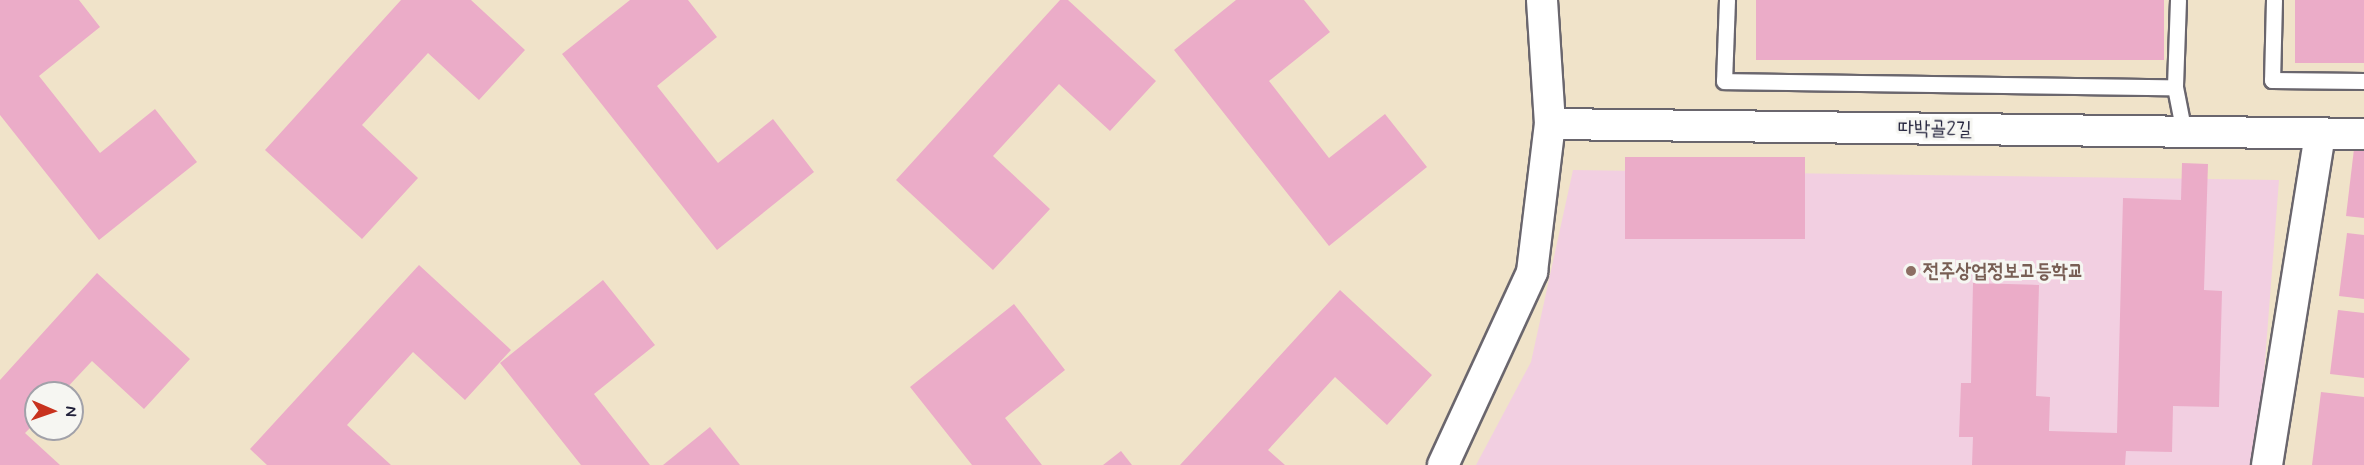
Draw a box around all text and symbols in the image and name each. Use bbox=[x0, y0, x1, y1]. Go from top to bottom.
street label: 따박골2길 bbox=[1898, 116, 1972, 142]
place label: 전주상업정보고등학교 bbox=[1923, 259, 2084, 283]
marker: 전주상업정보고등학교 bbox=[1904, 264, 1918, 278]
north arrow bbox=[24, 381, 84, 441]
text: N bbox=[60, 406, 81, 417]

